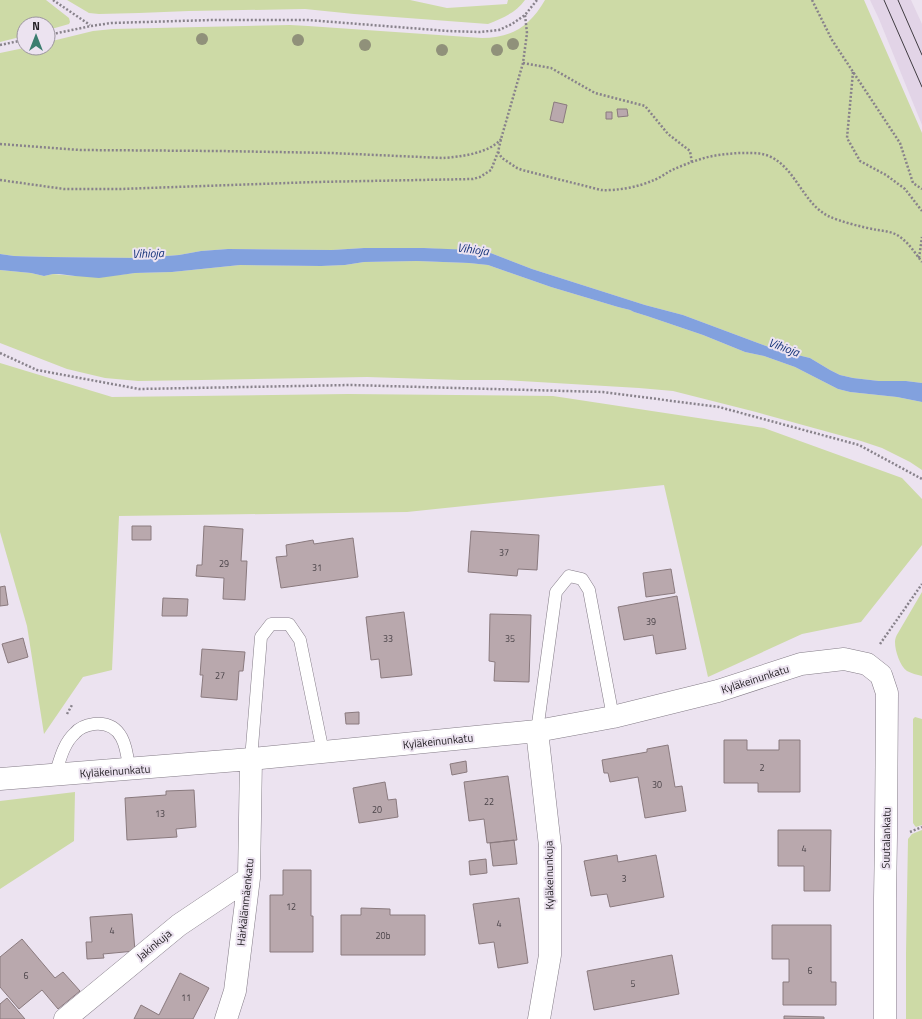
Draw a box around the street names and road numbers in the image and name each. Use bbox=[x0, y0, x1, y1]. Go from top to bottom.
street label: Kyläkeinunkatu bbox=[719, 660, 791, 698]
street label: Kyläkeinunkatu bbox=[402, 729, 474, 753]
street label: Kyläkeinunkatu bbox=[79, 761, 151, 781]
street label: Suutalankatu bbox=[877, 807, 895, 869]
street label: Kyläkeinunkuja bbox=[540, 840, 558, 910]
street label: Härkälänmäenkatu bbox=[232, 857, 258, 947]
street label: Jakinkuja bbox=[133, 925, 175, 964]

